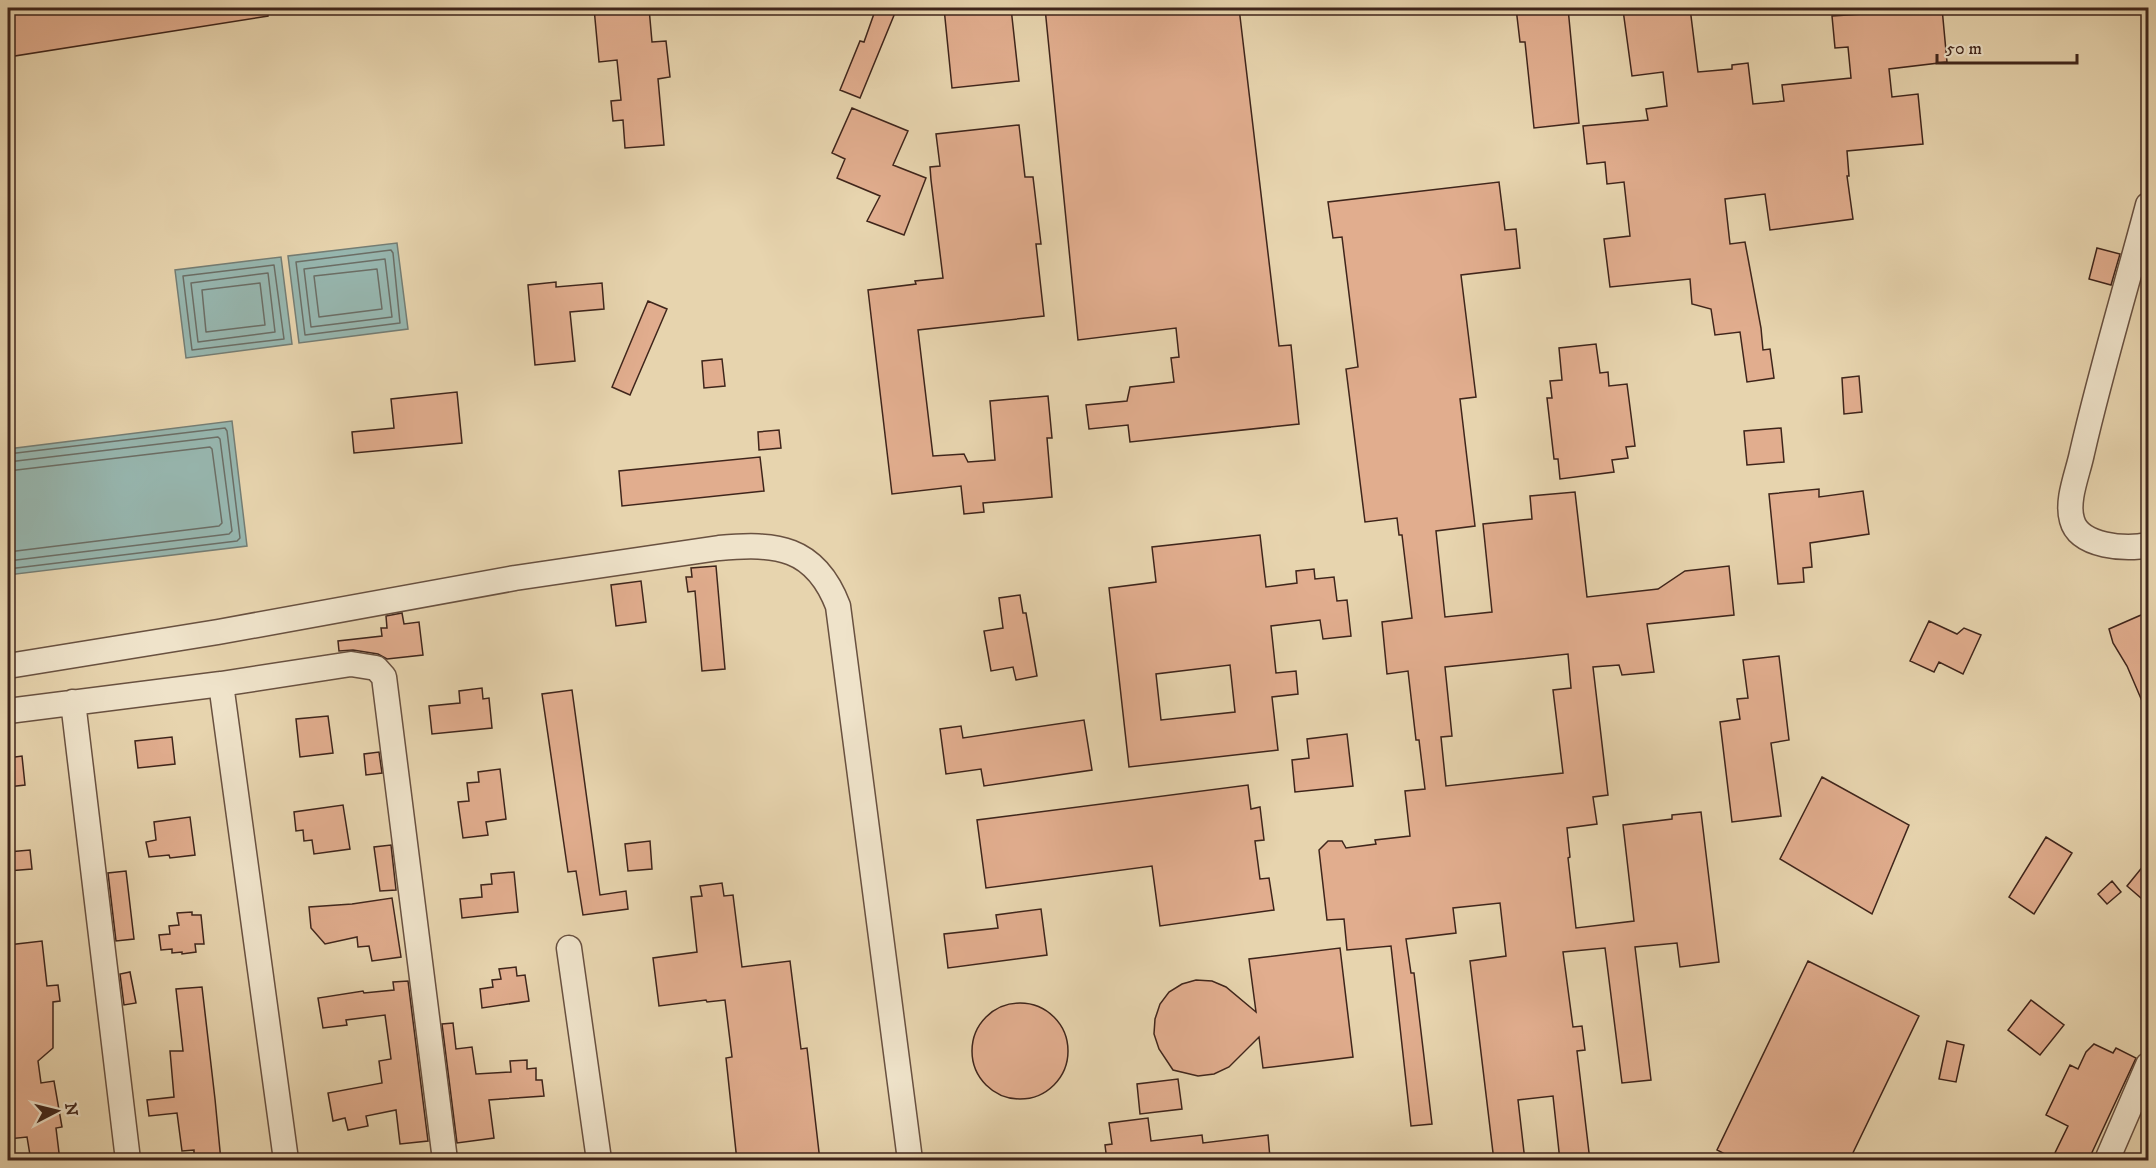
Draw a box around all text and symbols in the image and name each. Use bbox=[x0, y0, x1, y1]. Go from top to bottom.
scale bar bbox=[1937, 27, 2076, 65]
text: 50 m bbox=[1946, 38, 1982, 60]
north arrow bbox=[27, 1081, 87, 1141]
text: N bbox=[60, 1102, 82, 1117]

